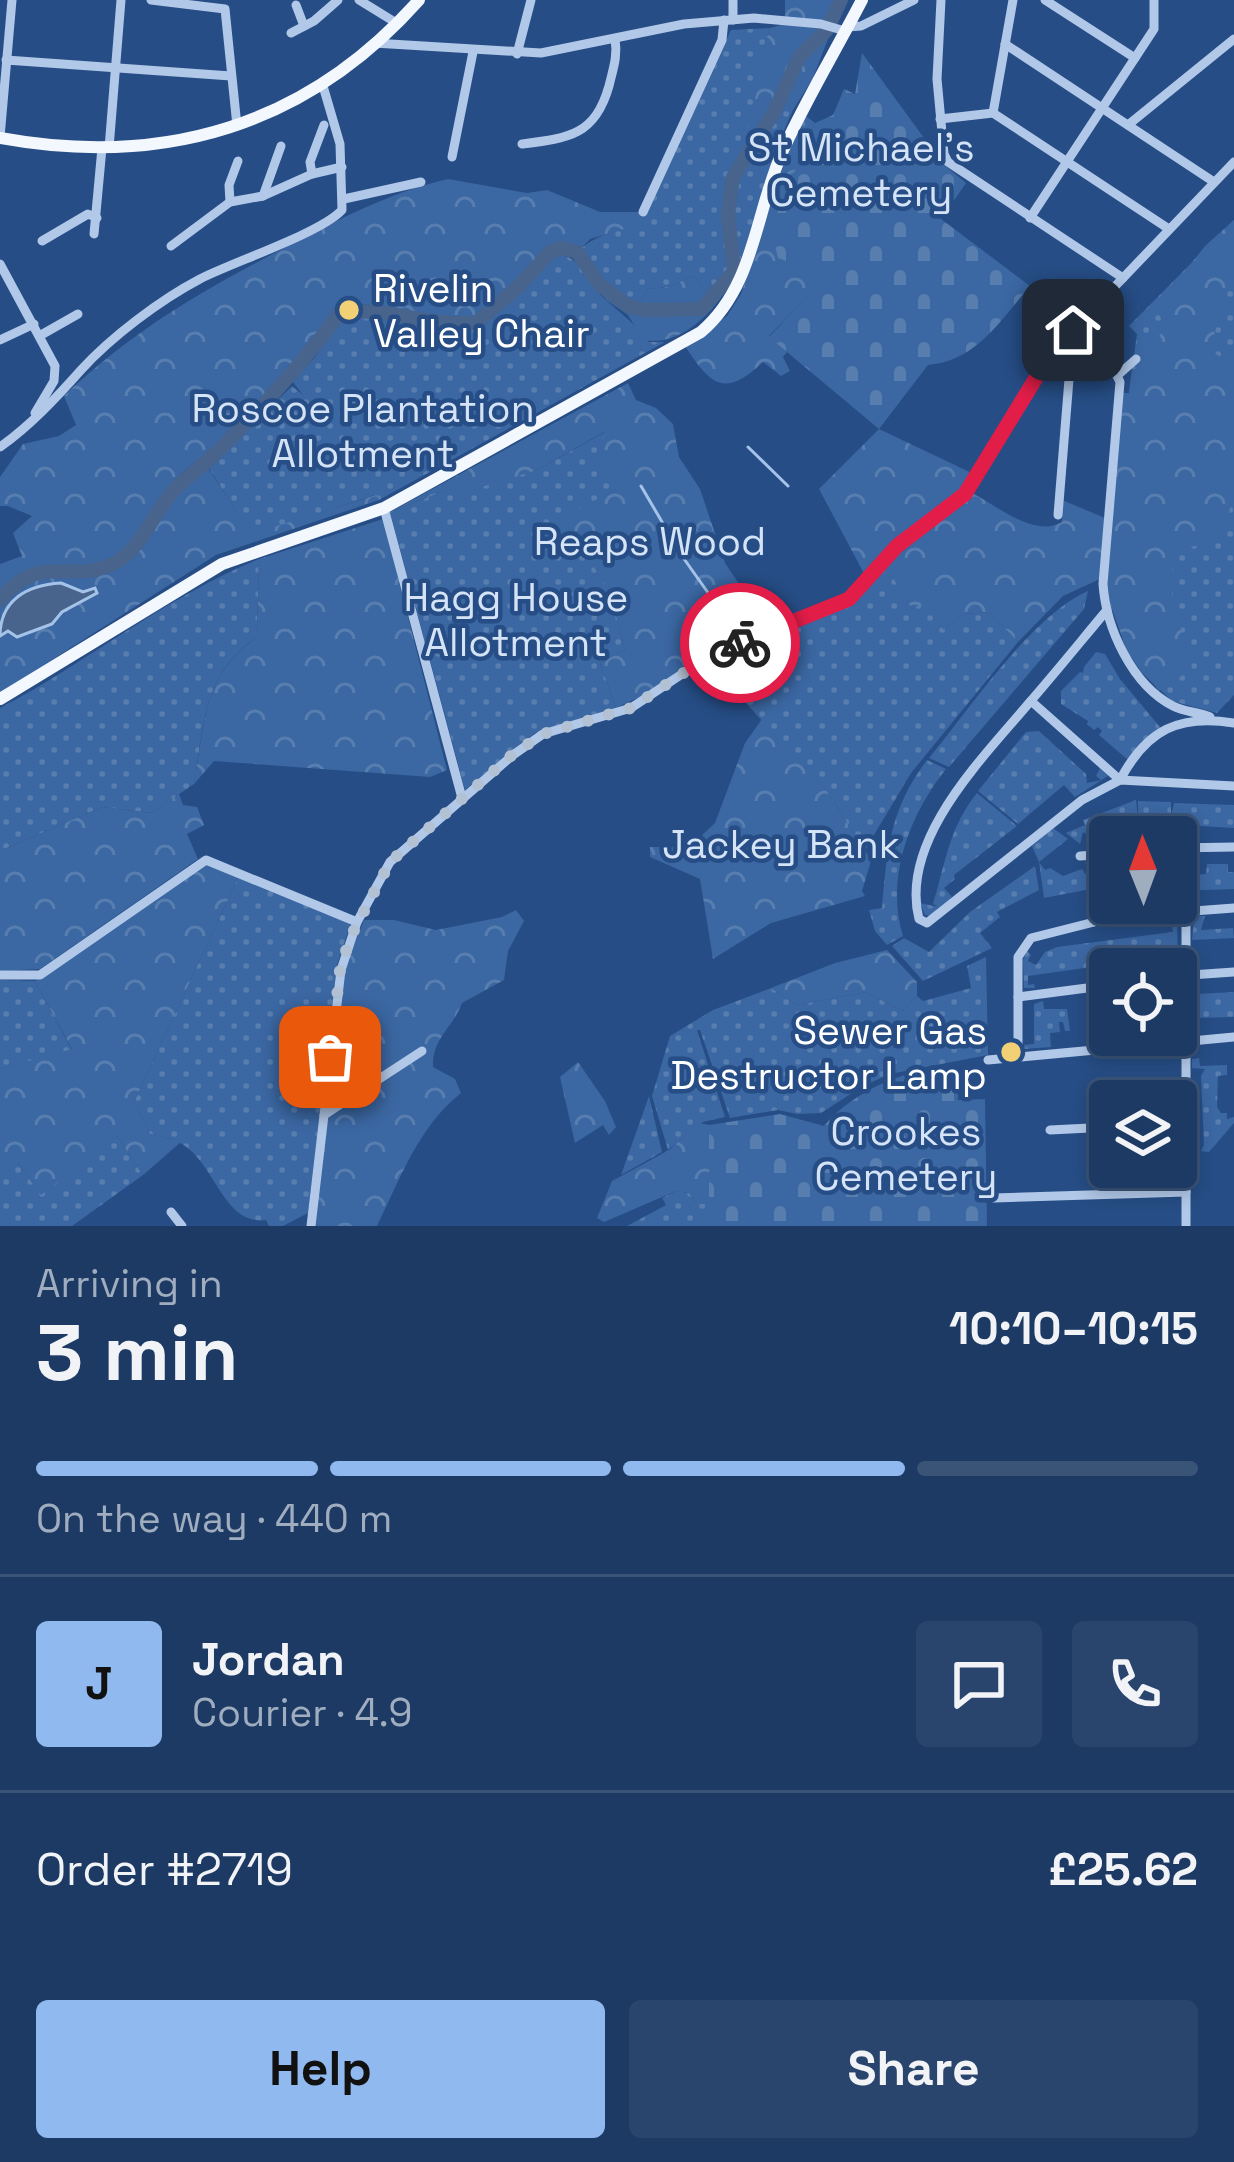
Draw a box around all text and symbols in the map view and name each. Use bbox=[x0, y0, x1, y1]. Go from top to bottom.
park label: St Michael's Cemetery bbox=[747, 123, 975, 217]
place label: Rivelin Valley Chair bbox=[373, 264, 590, 358]
pin bbox=[1022, 279, 1124, 381]
marker: Rivelin Valley Chair bbox=[336, 297, 362, 323]
icon: home bbox=[1040, 297, 1106, 363]
park label: Roscoe Plantation Allotment bbox=[191, 384, 535, 478]
park label: Reaps Wood bbox=[534, 517, 766, 566]
park label: Hagg House Allotment bbox=[404, 573, 628, 667]
courier bbox=[680, 583, 800, 703]
icon: bike bbox=[707, 610, 773, 676]
north arrow bbox=[1089, 816, 1197, 924]
map controls bbox=[1089, 816, 1197, 1188]
park label: Jackey Bank bbox=[662, 820, 900, 869]
button: locate bbox=[1089, 948, 1197, 1056]
pin bbox=[279, 1006, 381, 1108]
place label: Sewer Gas Destructor Lamp bbox=[670, 1006, 987, 1100]
icon: bag bbox=[297, 1024, 363, 1090]
marker: Sewer Gas Destructor Lamp bbox=[998, 1039, 1024, 1065]
button: layers bbox=[1089, 1080, 1197, 1188]
park label: Crookes Cemetery bbox=[815, 1107, 997, 1201]
text: Arriving in bbox=[36, 1259, 223, 1308]
text: 10:10–10:15 bbox=[949, 1300, 1198, 1357]
text: 3 min bbox=[36, 1303, 239, 1403]
text: On the way · 440 m bbox=[36, 1494, 392, 1543]
button: chat bbox=[916, 1621, 1042, 1747]
button: phone bbox=[1072, 1621, 1198, 1747]
text: Jordan bbox=[192, 1631, 345, 1688]
text: J bbox=[85, 1655, 113, 1712]
text: Courier · 4.9 bbox=[192, 1688, 412, 1737]
text: Order #2719 bbox=[36, 1841, 293, 1898]
text: £25.62 bbox=[1048, 1841, 1198, 1898]
button: Help bbox=[36, 2000, 605, 2138]
button: Share bbox=[629, 2000, 1198, 2138]

